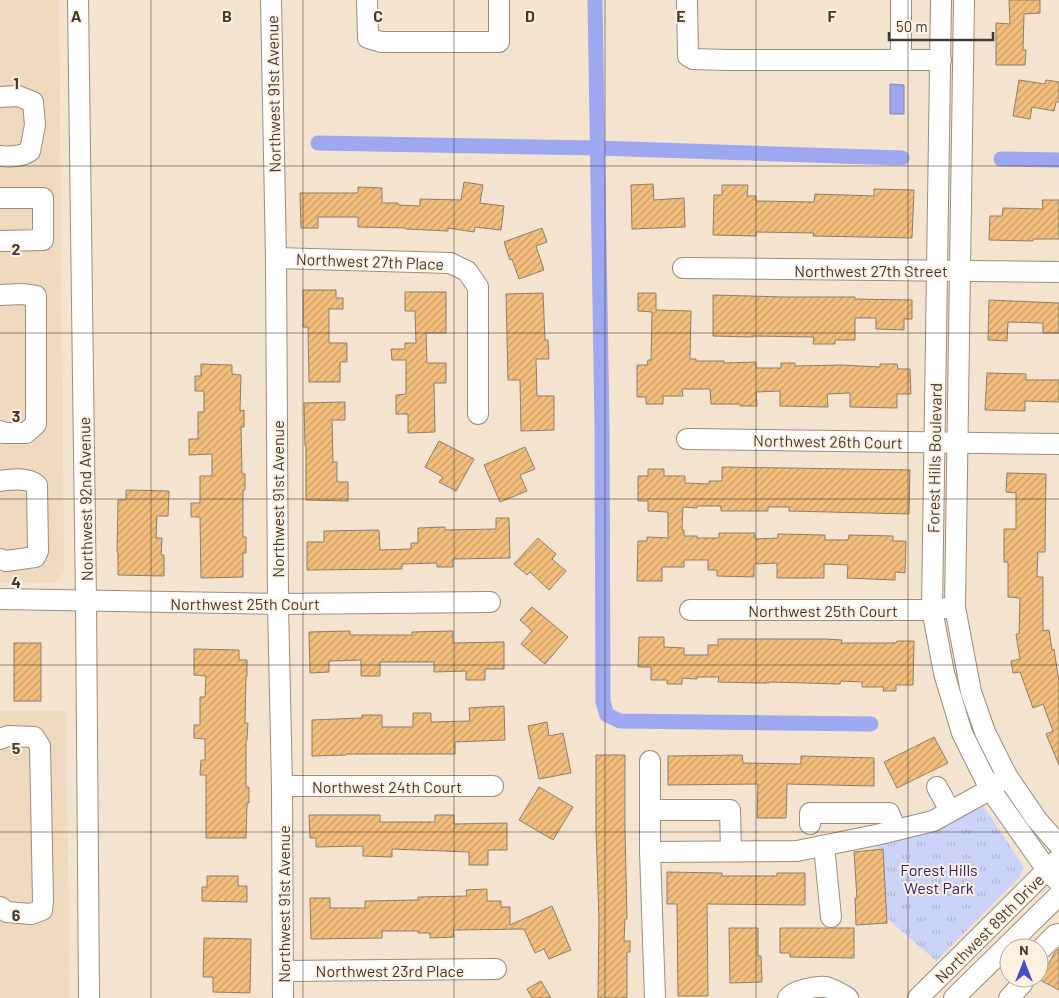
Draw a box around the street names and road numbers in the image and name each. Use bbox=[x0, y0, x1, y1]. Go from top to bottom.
street label: Northwest 91st Avenue bbox=[262, 15, 284, 173]
street label: Northwest 27th Place bbox=[296, 249, 444, 273]
street label: Northwest 27th Street bbox=[794, 261, 948, 280]
street label: Forest Hills Boulevard bbox=[923, 383, 945, 533]
street label: Northwest 92nd Avenue bbox=[74, 417, 96, 581]
street label: Northwest 91st Avenue bbox=[268, 420, 287, 578]
street label: Northwest 26th Court bbox=[753, 430, 903, 452]
street label: Northwest 25th Court bbox=[170, 594, 320, 613]
street label: Northwest 25th Court bbox=[748, 601, 898, 620]
street label: Northwest 24th Court bbox=[312, 777, 462, 796]
street label: Northwest 91st Avenue bbox=[274, 825, 293, 983]
street label: Northwest 89th Drive bbox=[931, 870, 1047, 986]
street label: Northwest 23rd Place bbox=[316, 961, 464, 980]

